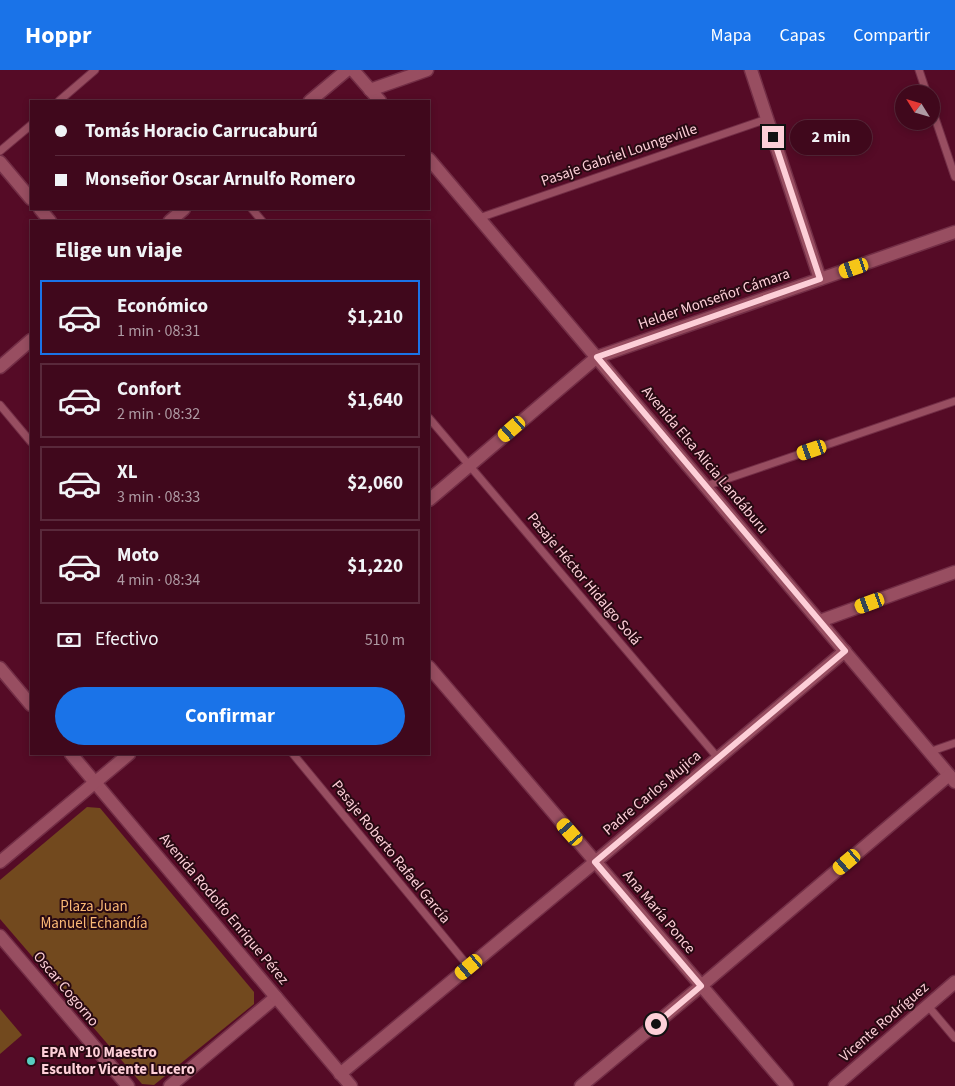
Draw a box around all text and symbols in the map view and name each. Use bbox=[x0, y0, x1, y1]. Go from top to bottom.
text: Hoppr bbox=[25, 18, 92, 53]
text: Mapa bbox=[711, 23, 752, 48]
text: Capas bbox=[780, 23, 825, 48]
text: Compartir bbox=[853, 23, 930, 48]
north arrow bbox=[895, 85, 940, 130]
map controls bbox=[895, 85, 940, 130]
text: Tomás Horacio Carrucaburú bbox=[85, 118, 318, 145]
street label: Pasaje Gabriel Loungeville bbox=[538, 118, 700, 192]
callout: 2 min bbox=[790, 120, 873, 154]
route end bbox=[762, 126, 784, 148]
text: 2 min bbox=[812, 126, 850, 148]
text: Monseñor Oscar Arnulfo Romero bbox=[85, 166, 356, 193]
text: Elige un viaje bbox=[55, 234, 183, 266]
car bbox=[837, 256, 870, 280]
street label: Helder Monseñor Cámara bbox=[635, 263, 793, 335]
text: Económico bbox=[117, 293, 208, 320]
icon: car bbox=[57, 295, 102, 340]
text: $1,210 bbox=[347, 304, 403, 331]
text: 1 min · 08:31 bbox=[117, 320, 200, 342]
text: Confort bbox=[117, 376, 181, 403]
icon: car bbox=[57, 378, 102, 423]
street label: Avenida Elsa Alicia Landáburu bbox=[637, 382, 773, 538]
text: $1,640 bbox=[347, 387, 403, 414]
text: 2 min · 08:32 bbox=[117, 403, 200, 425]
car bbox=[495, 413, 528, 445]
car bbox=[795, 438, 828, 462]
text: XL bbox=[117, 459, 138, 486]
icon: car bbox=[57, 461, 102, 506]
text: $2,060 bbox=[347, 470, 403, 497]
text: 3 min · 08:33 bbox=[117, 486, 200, 508]
street label: Pasaje Héctor Hidalgo Solá bbox=[522, 508, 646, 650]
text: Moto bbox=[117, 542, 159, 569]
icon: car bbox=[57, 544, 102, 589]
text: $1,220 bbox=[347, 553, 403, 580]
text: 4 min · 08:34 bbox=[117, 569, 200, 591]
car bbox=[853, 591, 886, 615]
icon: cash bbox=[55, 626, 83, 654]
text: Efectivo bbox=[95, 626, 158, 653]
text: 510 m bbox=[365, 629, 405, 651]
button: Confirmar bbox=[55, 687, 405, 745]
street label: Padre Carlos Mujica bbox=[598, 746, 706, 840]
street label: Pasaje Roberto Rafael García bbox=[327, 776, 455, 928]
car bbox=[554, 816, 585, 848]
street label: Avenida Rodolfo Enrique Pérez bbox=[154, 829, 294, 989]
car bbox=[830, 847, 863, 877]
street label: Ana María Ponce bbox=[618, 866, 700, 958]
park label: Plaza Juan Manuel Echandía bbox=[40, 896, 148, 934]
street label: Oscar Cogorno bbox=[28, 947, 104, 1031]
car bbox=[452, 952, 485, 982]
street label: Vicente Rodríguez bbox=[835, 977, 933, 1067]
route start bbox=[645, 1013, 667, 1035]
place label: EPA Nº10 Maestro Escultor Vicente Lucero bbox=[41, 1042, 195, 1080]
marker: EPA Nº10 Maestro Escultor Vicente Lucero bbox=[25, 1055, 37, 1067]

